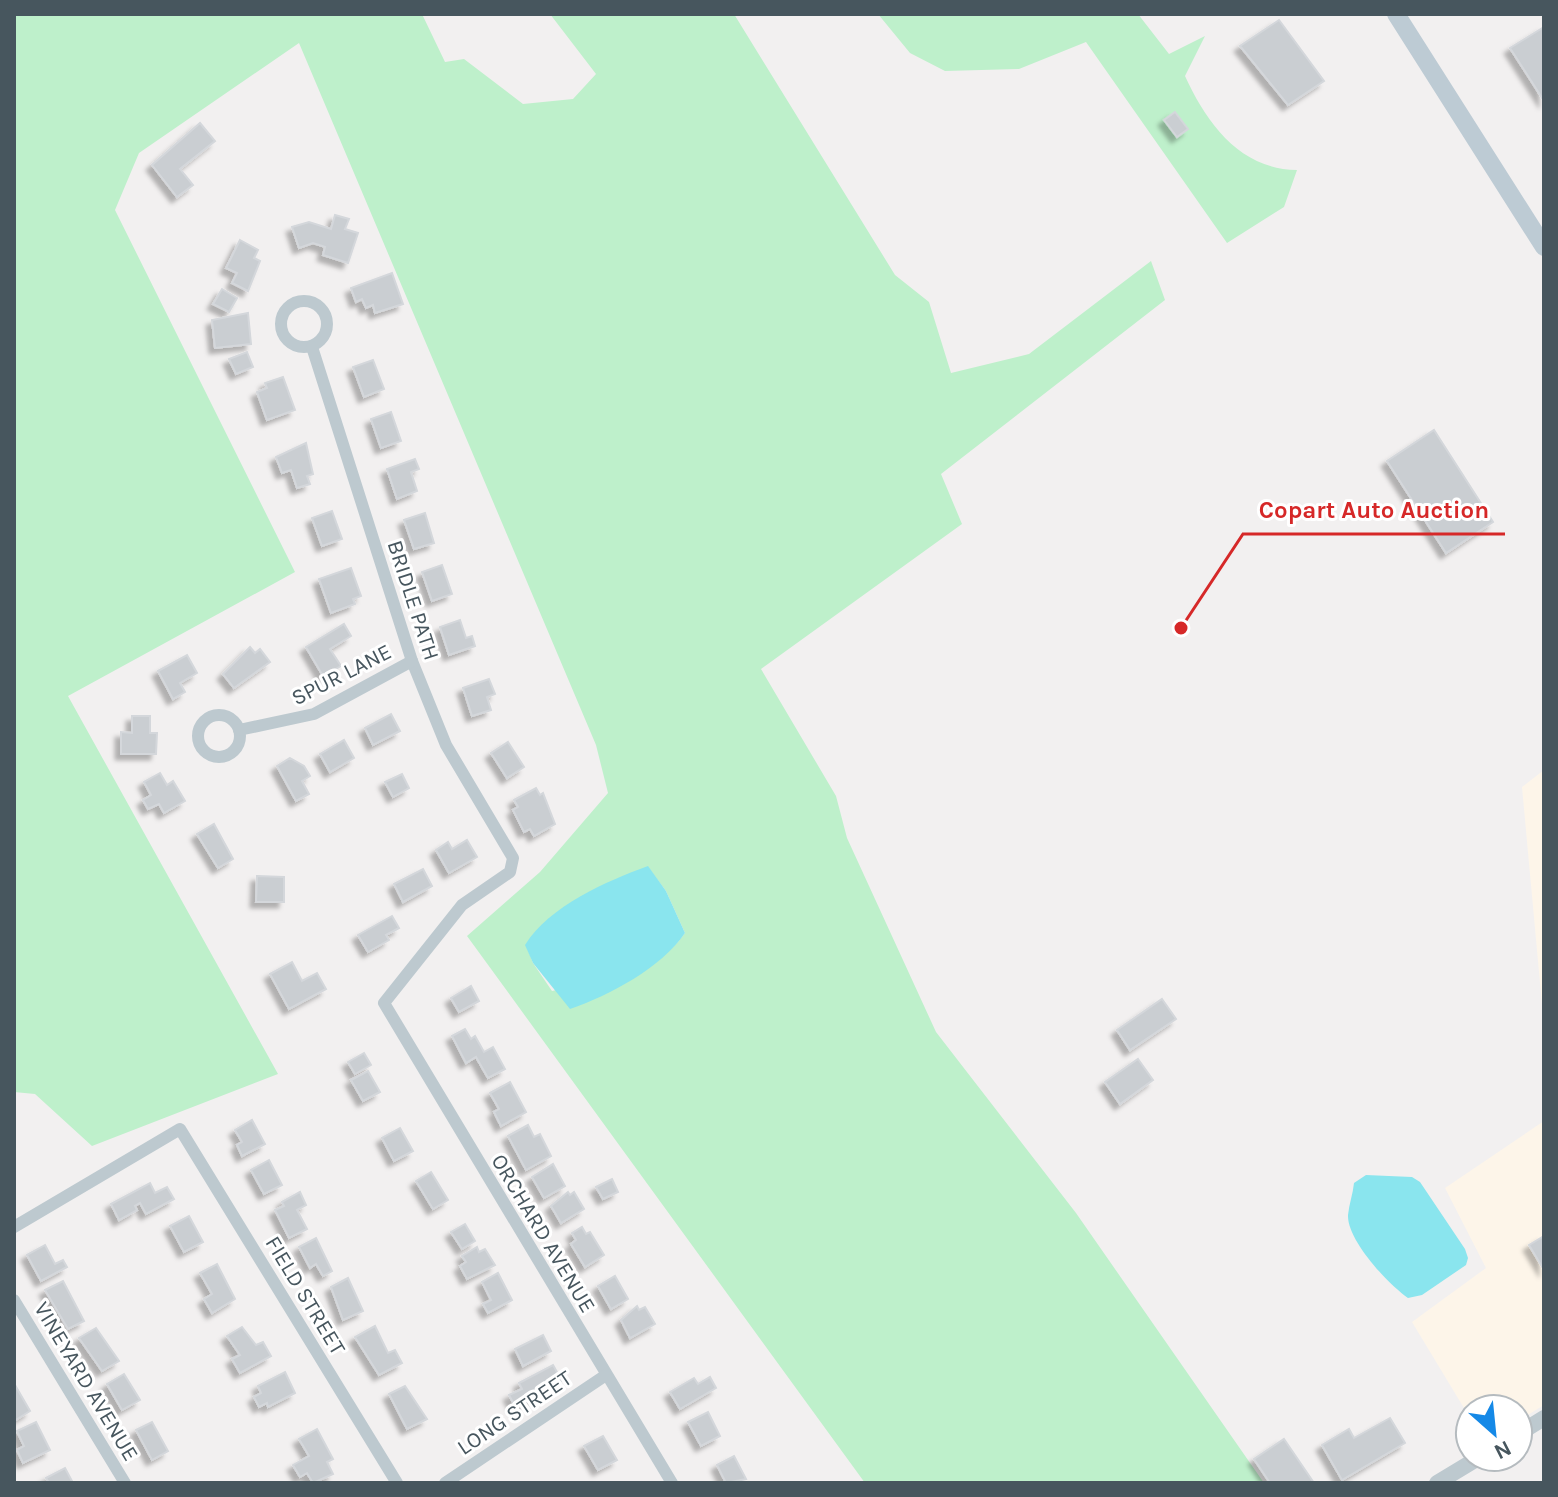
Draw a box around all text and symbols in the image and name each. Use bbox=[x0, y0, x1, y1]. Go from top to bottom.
callout: Copart Auto Auction bbox=[1243, 486, 1505, 534]
text: Copart Auto Auction bbox=[1259, 496, 1489, 524]
street label: BRIDLE PATH bbox=[381, 537, 445, 664]
street label: SPUR LANE bbox=[287, 639, 396, 711]
street label: ORCHARD AVENUE bbox=[486, 1150, 601, 1317]
street label: FIELD STREET bbox=[260, 1232, 351, 1359]
street label: VINEYARD AVENUE bbox=[28, 1297, 144, 1466]
street label: LONG STREET bbox=[452, 1365, 577, 1461]
north arrow bbox=[1454, 1393, 1534, 1473]
text: N bbox=[1490, 1435, 1516, 1465]

